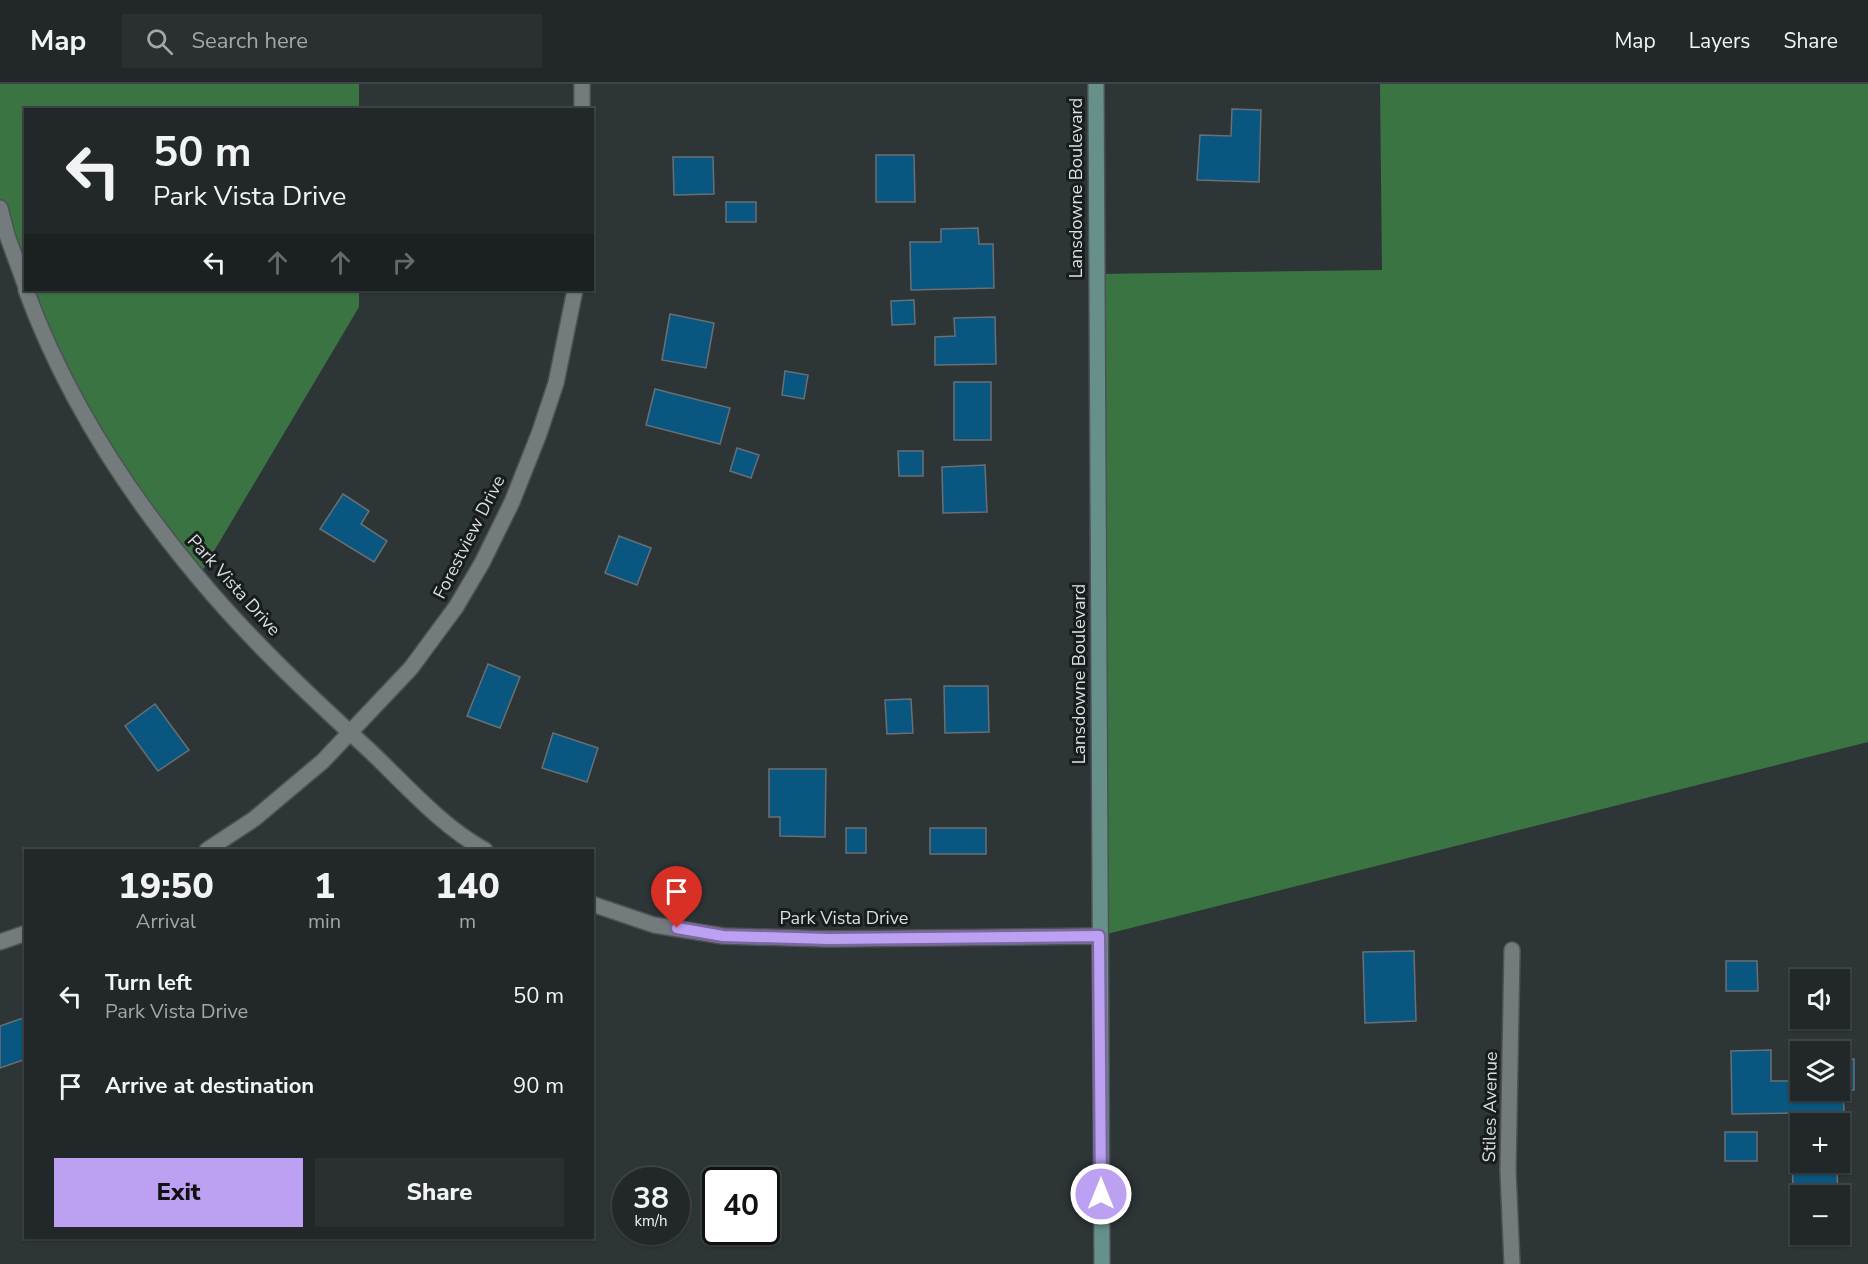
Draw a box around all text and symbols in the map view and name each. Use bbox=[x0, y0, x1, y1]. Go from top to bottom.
search box bbox=[122, 14, 542, 68]
text: Map bbox=[30, 22, 86, 60]
icon: search bbox=[143, 25, 176, 58]
text: Search here bbox=[191, 26, 308, 56]
text: Map bbox=[1614, 27, 1656, 55]
text: Layers bbox=[1689, 27, 1750, 55]
text: Share bbox=[1783, 27, 1838, 55]
street label: Lansdowne Boulevard bbox=[1064, 98, 1088, 278]
text: 50 m bbox=[153, 124, 252, 181]
icon: left bbox=[54, 132, 132, 210]
text: Park Vista Drive bbox=[153, 178, 346, 215]
icon: left bbox=[198, 246, 231, 279]
icon: ahead bbox=[261, 246, 294, 279]
icon: ahead bbox=[324, 246, 357, 279]
icon: right bbox=[387, 246, 420, 279]
street label: Forestview Drive bbox=[427, 471, 511, 603]
street label: Park Vista Drive bbox=[182, 529, 286, 641]
street label: Lansdowne Boulevard bbox=[1067, 584, 1091, 764]
text: 19:50 bbox=[118, 862, 214, 911]
text: 1 bbox=[314, 862, 335, 911]
text: 140 bbox=[435, 862, 500, 911]
pin bbox=[651, 866, 702, 928]
icon: arrive bbox=[660, 875, 693, 908]
street label: Park Vista Drive bbox=[780, 906, 908, 930]
text: Arrival bbox=[136, 908, 196, 935]
text: min bbox=[308, 908, 341, 935]
text: m bbox=[459, 908, 476, 935]
text: Turn left bbox=[105, 968, 192, 998]
map controls bbox=[1790, 969, 1850, 1245]
button: sound bbox=[1790, 969, 1850, 1029]
icon: left bbox=[54, 980, 87, 1013]
text: 50 m bbox=[513, 981, 564, 1011]
text: Park Vista Drive bbox=[105, 998, 248, 1025]
button: layers bbox=[1790, 1041, 1850, 1101]
street label: Stiles Avenue bbox=[1477, 1051, 1503, 1163]
icon: arrive bbox=[54, 1070, 87, 1103]
text: Arrive at destination bbox=[105, 1071, 314, 1101]
text: 90 m bbox=[513, 1071, 564, 1101]
button: + bbox=[1790, 1113, 1850, 1173]
button: Exit bbox=[54, 1158, 303, 1227]
button: Share bbox=[315, 1158, 564, 1227]
position arrow bbox=[1069, 1162, 1133, 1226]
speed limit sign: 40 bbox=[702, 1167, 780, 1245]
text: 38 bbox=[633, 1178, 669, 1219]
button: − bbox=[1790, 1185, 1850, 1245]
text: km/h bbox=[634, 1211, 668, 1231]

